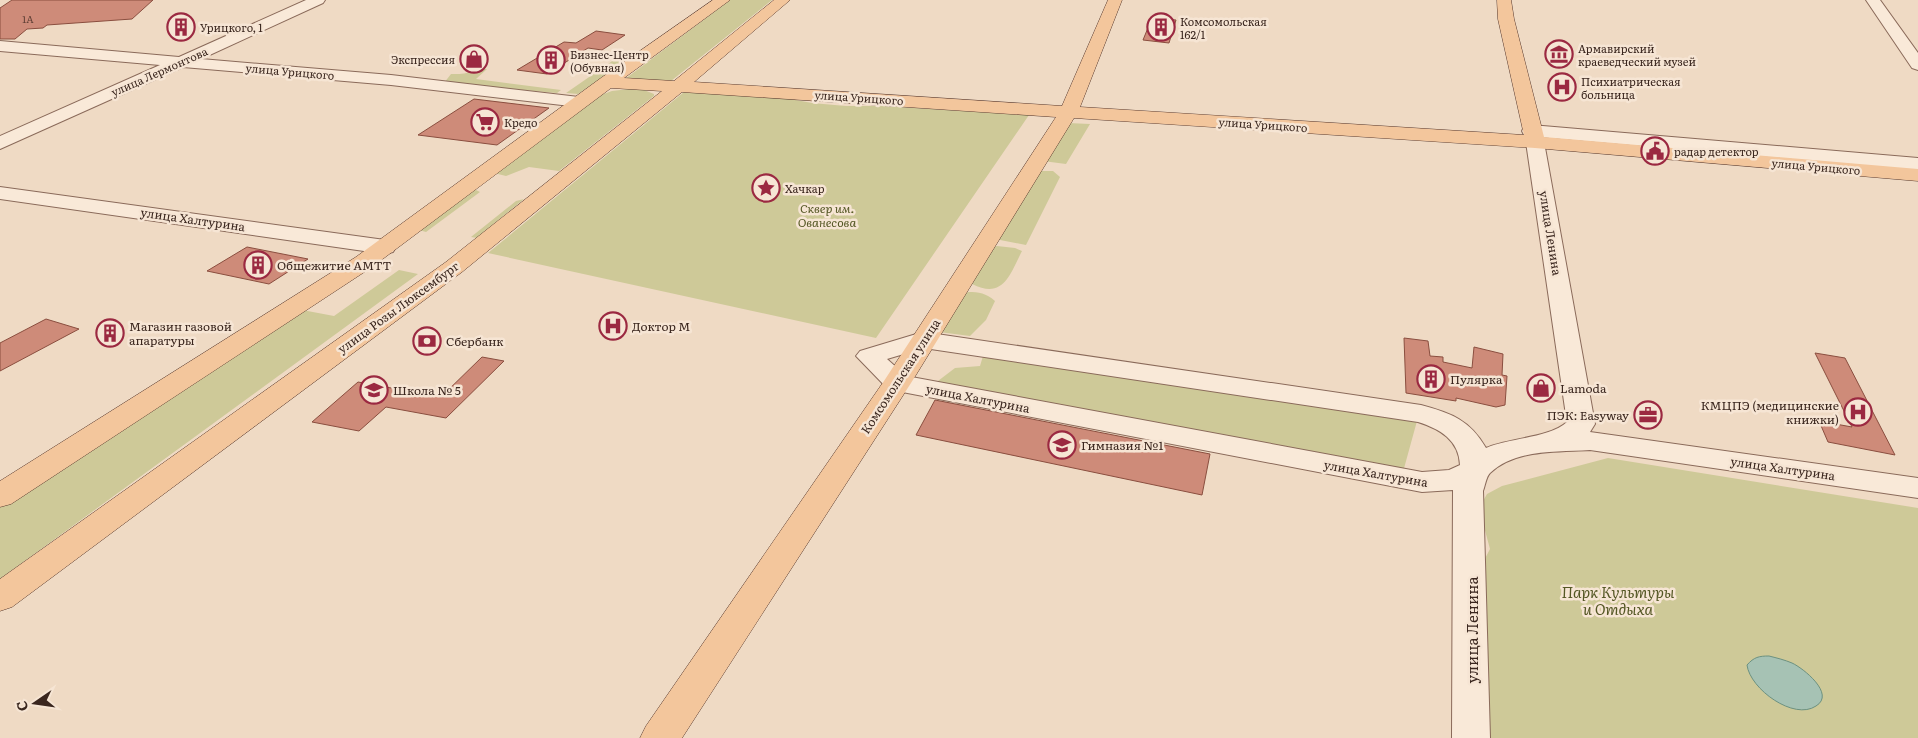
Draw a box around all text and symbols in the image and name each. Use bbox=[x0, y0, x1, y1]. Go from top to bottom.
house number: 1А bbox=[22, 11, 34, 26]
building icon: Урицкого, 1 bbox=[166, 12, 196, 42]
building icon: Комсомольская 162/1 bbox=[1146, 12, 1176, 42]
place label: Комсомольская 162/1 bbox=[1180, 13, 1267, 42]
place label: Урицкого, 1 bbox=[200, 19, 263, 35]
museum icon: Армавирский краеведческий музей bbox=[1544, 39, 1574, 69]
place label: Армавирский краеведческий музей bbox=[1578, 40, 1696, 69]
street label: улица Лермонтова bbox=[108, 42, 210, 99]
shop icon: Экспрессия bbox=[459, 44, 489, 74]
building icon: Бизнес-Центр (Обувная) bbox=[536, 45, 566, 75]
place label: Бизнес-Центр (Обувная) bbox=[570, 46, 649, 75]
place label: Экспрессия bbox=[391, 51, 455, 67]
street label: улица Урицкого bbox=[245, 59, 335, 83]
hospital icon: Психиатрическая больница bbox=[1547, 72, 1577, 102]
place label: Психиатрическая больница bbox=[1581, 73, 1681, 102]
street label: улица Урицкого bbox=[814, 86, 904, 108]
supermarket icon: Кредо bbox=[470, 107, 500, 137]
street label: улица Урицкого bbox=[1218, 113, 1308, 135]
place label: Кредо bbox=[504, 114, 538, 130]
public building icon: радар детектор bbox=[1640, 136, 1670, 166]
place label: радар детектор bbox=[1674, 143, 1759, 159]
street label: улица Урицкого bbox=[1771, 154, 1861, 178]
place icon: Хачкар bbox=[751, 173, 781, 203]
place label: Хачкар bbox=[785, 180, 825, 196]
street label: улица Ленина bbox=[1535, 189, 1567, 277]
park label: Сквер им. Ованесова bbox=[798, 199, 856, 231]
street label: улица Халтурина bbox=[140, 203, 247, 235]
building icon: Общежитие АМТТ bbox=[243, 250, 273, 280]
place label: Общежитие АМТТ bbox=[277, 256, 392, 274]
street label: улица Розы Люксембург bbox=[334, 257, 462, 357]
hospital icon: Доктор М bbox=[598, 311, 628, 341]
street label: Комсомольская улица bbox=[856, 314, 944, 437]
place label: Магазин газовой апаратуры bbox=[129, 317, 232, 349]
place label: Доктор М bbox=[632, 317, 690, 335]
building icon: Магазин газовой апаратуры bbox=[95, 318, 125, 348]
bank icon: Сбербанк bbox=[412, 326, 442, 356]
place label: Сбербанк bbox=[446, 332, 503, 350]
building icon: Пулярка bbox=[1416, 364, 1446, 394]
place label: Пулярка bbox=[1450, 370, 1503, 388]
shop icon: Lamoda bbox=[1526, 373, 1556, 403]
school or university icon: Школа № 5 bbox=[359, 375, 389, 405]
street label: улица Халтурина bbox=[925, 379, 1032, 417]
place label: Lamoda bbox=[1560, 379, 1607, 397]
place label: Школа № 5 bbox=[393, 381, 461, 399]
place label: КМЦПЭ (медицинские книжки) bbox=[1701, 396, 1839, 428]
hospital icon: КМЦПЭ (медицинские книжки) bbox=[1843, 397, 1873, 427]
office icon: ПЭК: Easyway bbox=[1633, 400, 1663, 430]
place label: ПЭК: Easyway bbox=[1547, 406, 1629, 424]
school or university icon: Гимназия №1 bbox=[1047, 430, 1077, 460]
place label: Гимназия №1 bbox=[1081, 436, 1163, 454]
street label: улица Халтурина bbox=[1730, 452, 1837, 484]
street label: улица Халтурина bbox=[1323, 455, 1430, 491]
street label: улица Ленина bbox=[1460, 576, 1483, 683]
park label: Парк Культуры и Отдыха bbox=[1562, 580, 1675, 620]
north arrow bbox=[10, 678, 60, 728]
text: С bbox=[10, 699, 32, 713]

